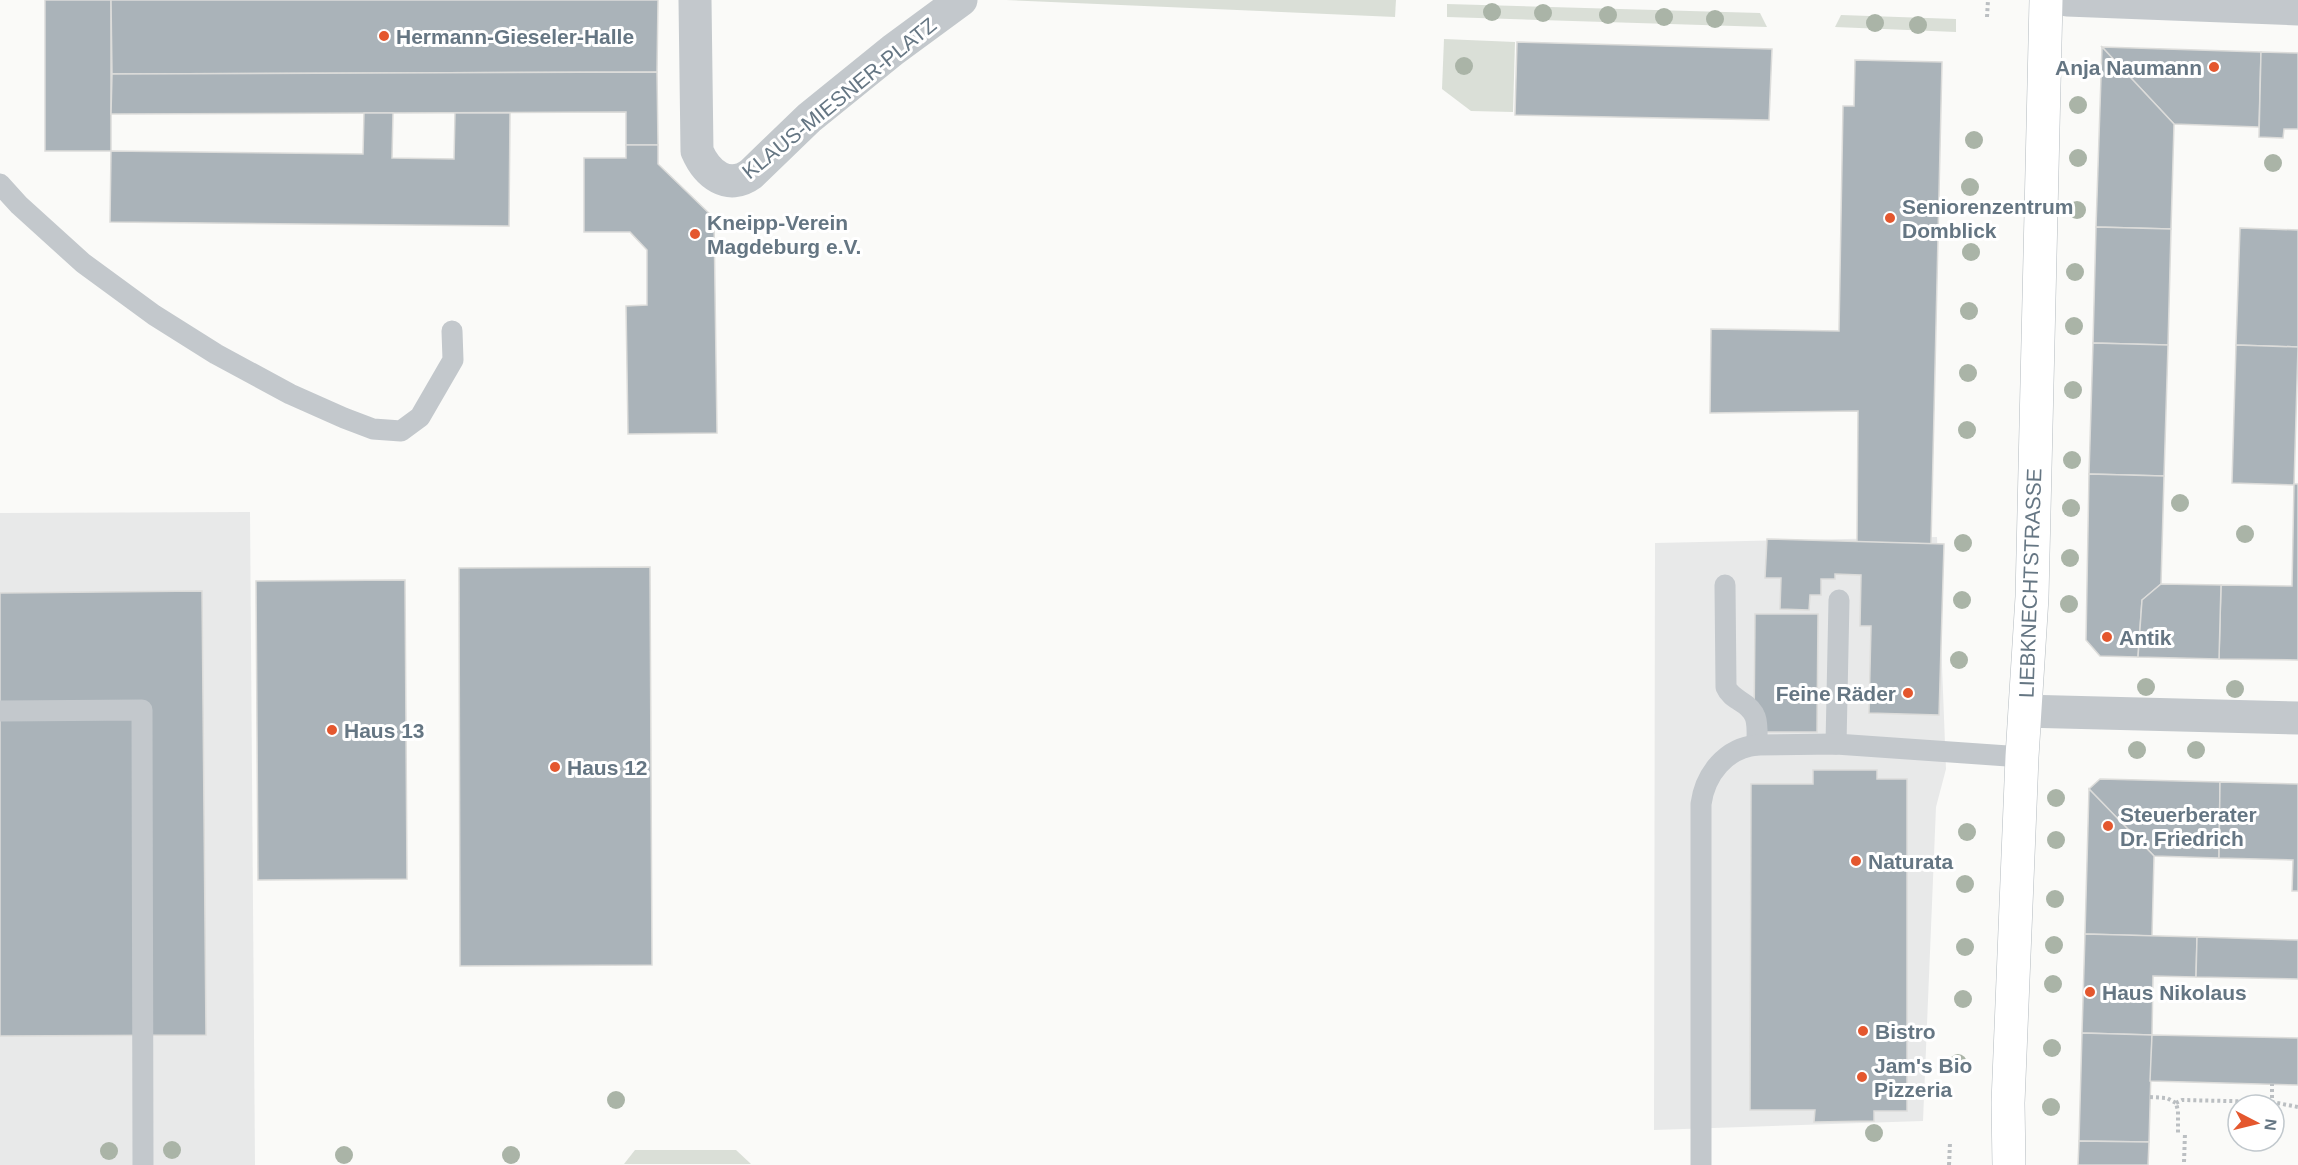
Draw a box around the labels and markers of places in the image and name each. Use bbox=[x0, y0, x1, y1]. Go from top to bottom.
place label: Hermann-Gieseler-Halle bbox=[396, 25, 634, 48]
marker: Hermann-Gieseler-Halle bbox=[377, 29, 391, 43]
place label: Anja Naumann bbox=[2055, 56, 2202, 79]
marker: Anja Naumann bbox=[2207, 60, 2221, 74]
place label: Seniorenzentrum Domblick bbox=[1902, 195, 2074, 242]
place label: Kneipp-Verein Magdeburg e.V. bbox=[707, 211, 861, 258]
marker: Seniorenzentrum Domblick bbox=[1883, 211, 1897, 225]
marker: Kneipp-Verein Magdeburg e.V. bbox=[688, 227, 702, 241]
place label: Antik bbox=[2119, 626, 2172, 649]
marker: Antik bbox=[2100, 630, 2114, 644]
place label: Feine Räder bbox=[1776, 682, 1896, 705]
marker: Feine Räder bbox=[1901, 686, 1915, 700]
place label: Haus 13 bbox=[344, 719, 425, 742]
marker: Haus 13 bbox=[325, 723, 339, 737]
place label: Haus 12 bbox=[567, 756, 648, 779]
marker: Haus 12 bbox=[548, 760, 562, 774]
place label: Steuerberater Dr. Friedrich bbox=[2120, 803, 2257, 850]
marker: Steuerberater Dr. Friedrich bbox=[2101, 819, 2115, 833]
place label: Naturata bbox=[1868, 850, 1954, 873]
marker: Naturata bbox=[1849, 854, 1863, 868]
place label: Haus Nikolaus bbox=[2102, 981, 2247, 1004]
marker: Haus Nikolaus bbox=[2083, 985, 2097, 999]
place label: Bistro bbox=[1875, 1020, 1936, 1043]
marker: Bistro bbox=[1856, 1024, 1870, 1038]
place label: Jam's Bio Pizzeria bbox=[1874, 1054, 1972, 1101]
marker: Jam's Bio Pizzeria bbox=[1855, 1070, 1869, 1084]

